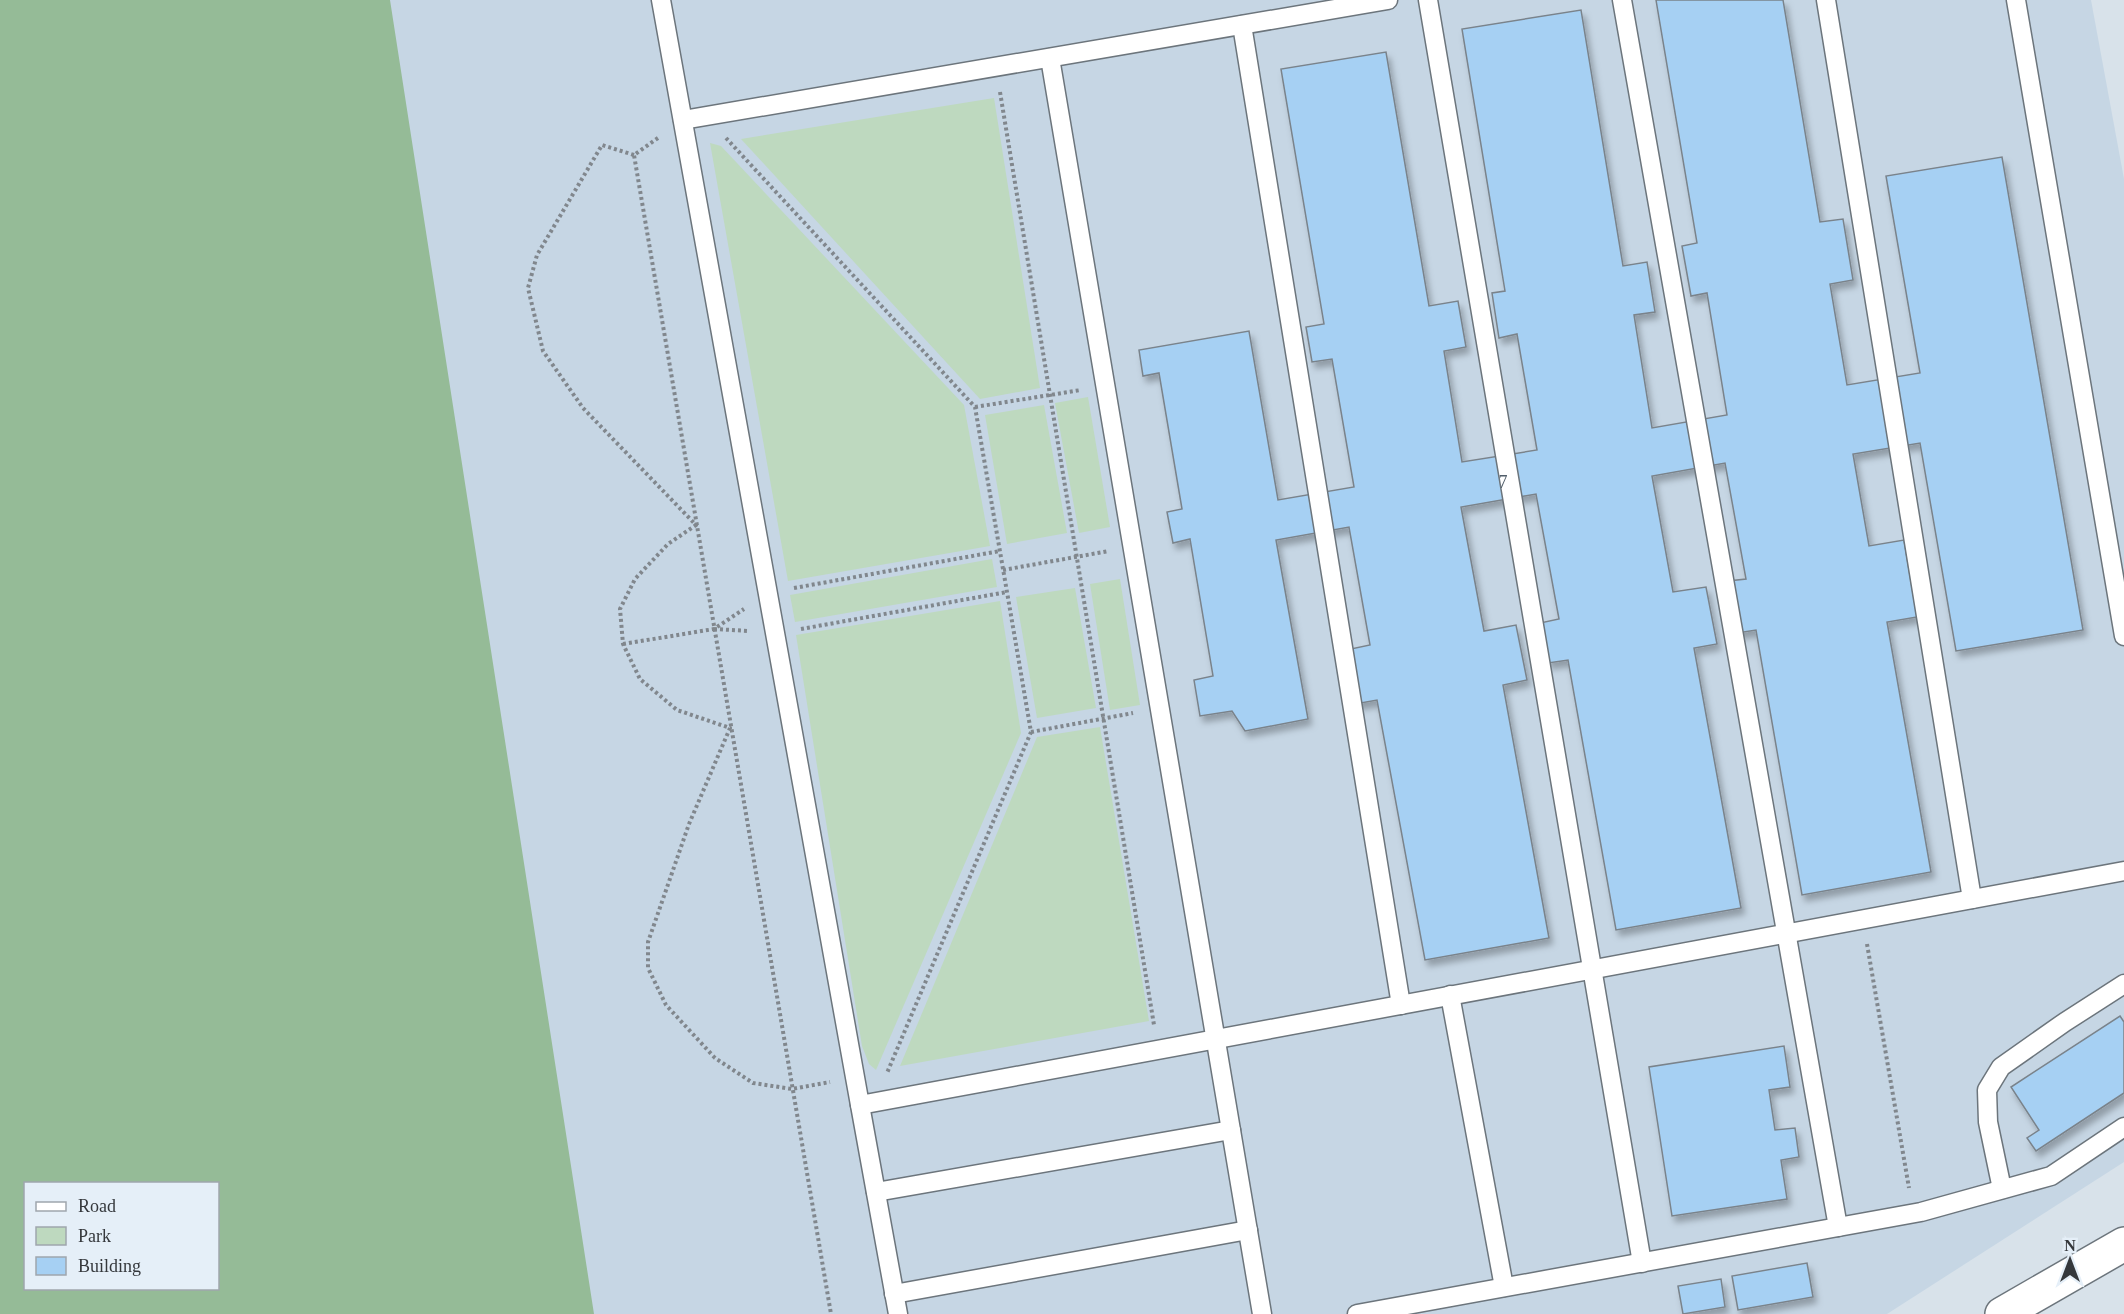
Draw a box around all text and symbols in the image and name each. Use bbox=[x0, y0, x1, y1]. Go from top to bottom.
house number: 7 bbox=[1499, 472, 1508, 492]
legend bbox=[24, 1182, 219, 1290]
text: Road bbox=[78, 1196, 116, 1216]
text: Park bbox=[78, 1226, 111, 1246]
north arrow bbox=[2040, 1230, 2100, 1290]
text: N bbox=[2064, 1237, 2076, 1254]
text: Building bbox=[78, 1256, 141, 1276]

